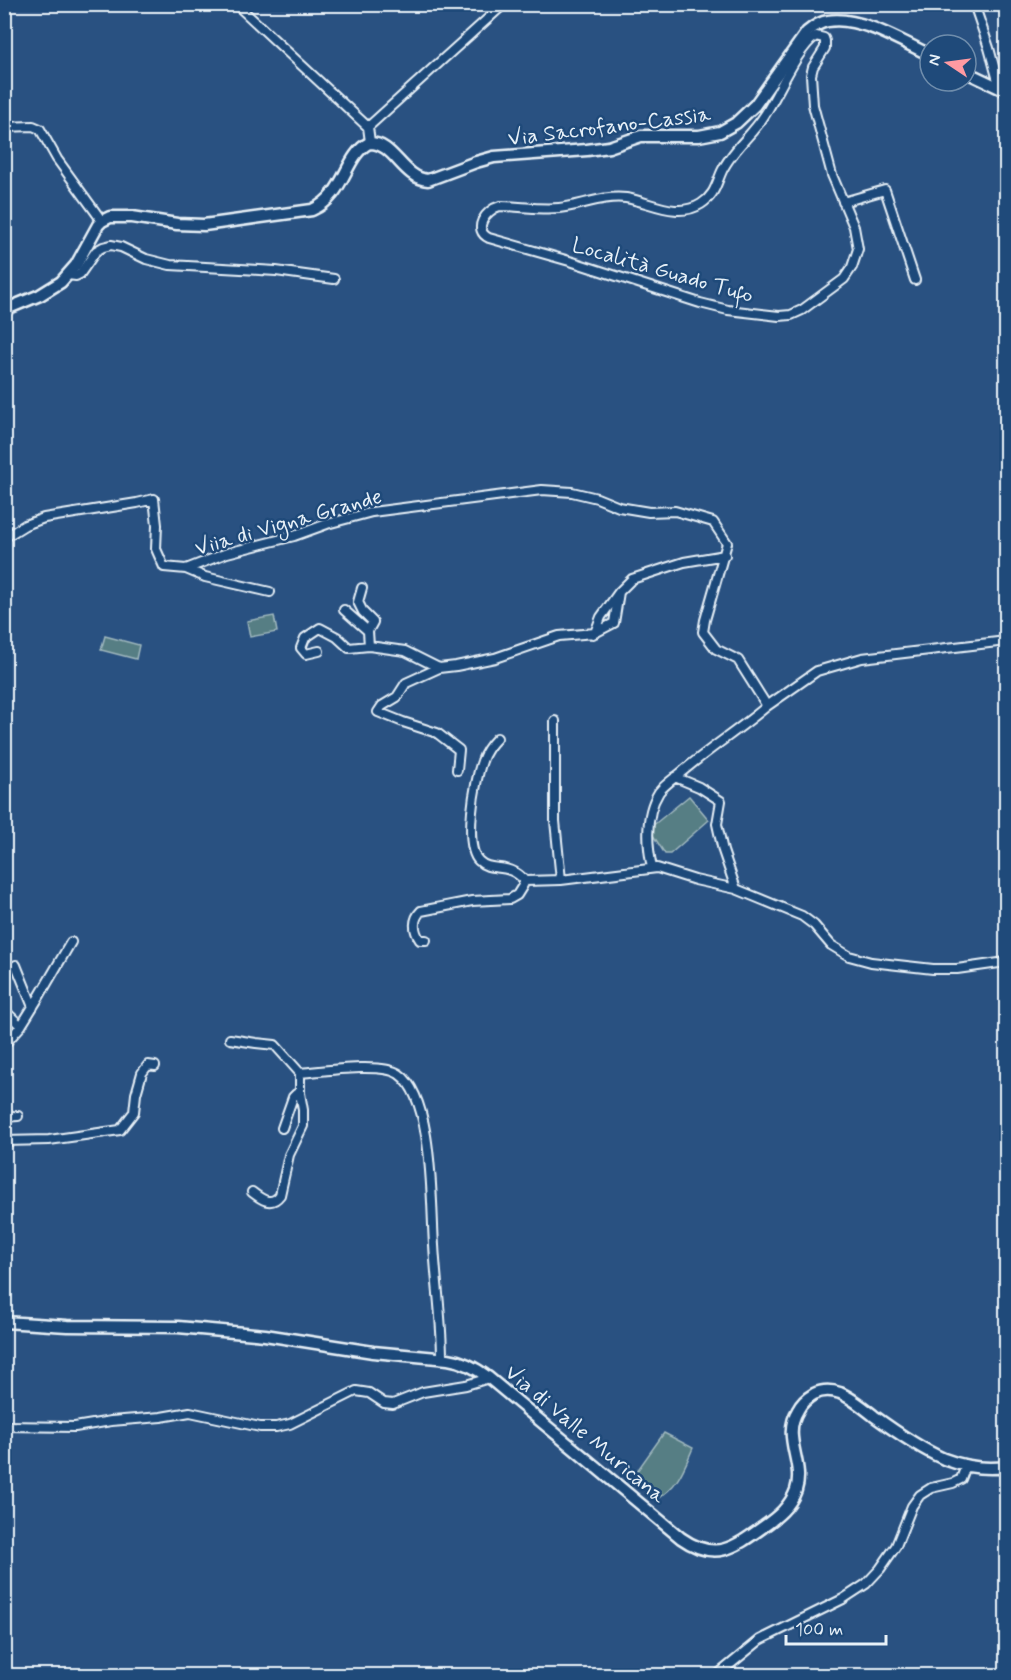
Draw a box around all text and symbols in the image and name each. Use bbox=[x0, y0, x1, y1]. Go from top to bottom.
north arrow bbox=[918, 33, 978, 93]
text: N bbox=[923, 52, 946, 68]
street label: Via Sacrofano-Cassia bbox=[506, 101, 713, 153]
street label: Località Guado Tufo bbox=[568, 232, 756, 312]
street label: Viia di Vigna Grande bbox=[192, 483, 386, 566]
street label: Via di Valle Muricana bbox=[499, 1359, 672, 1511]
scale bar bbox=[786, 1608, 886, 1646]
text: 100 m bbox=[795, 1618, 843, 1642]

